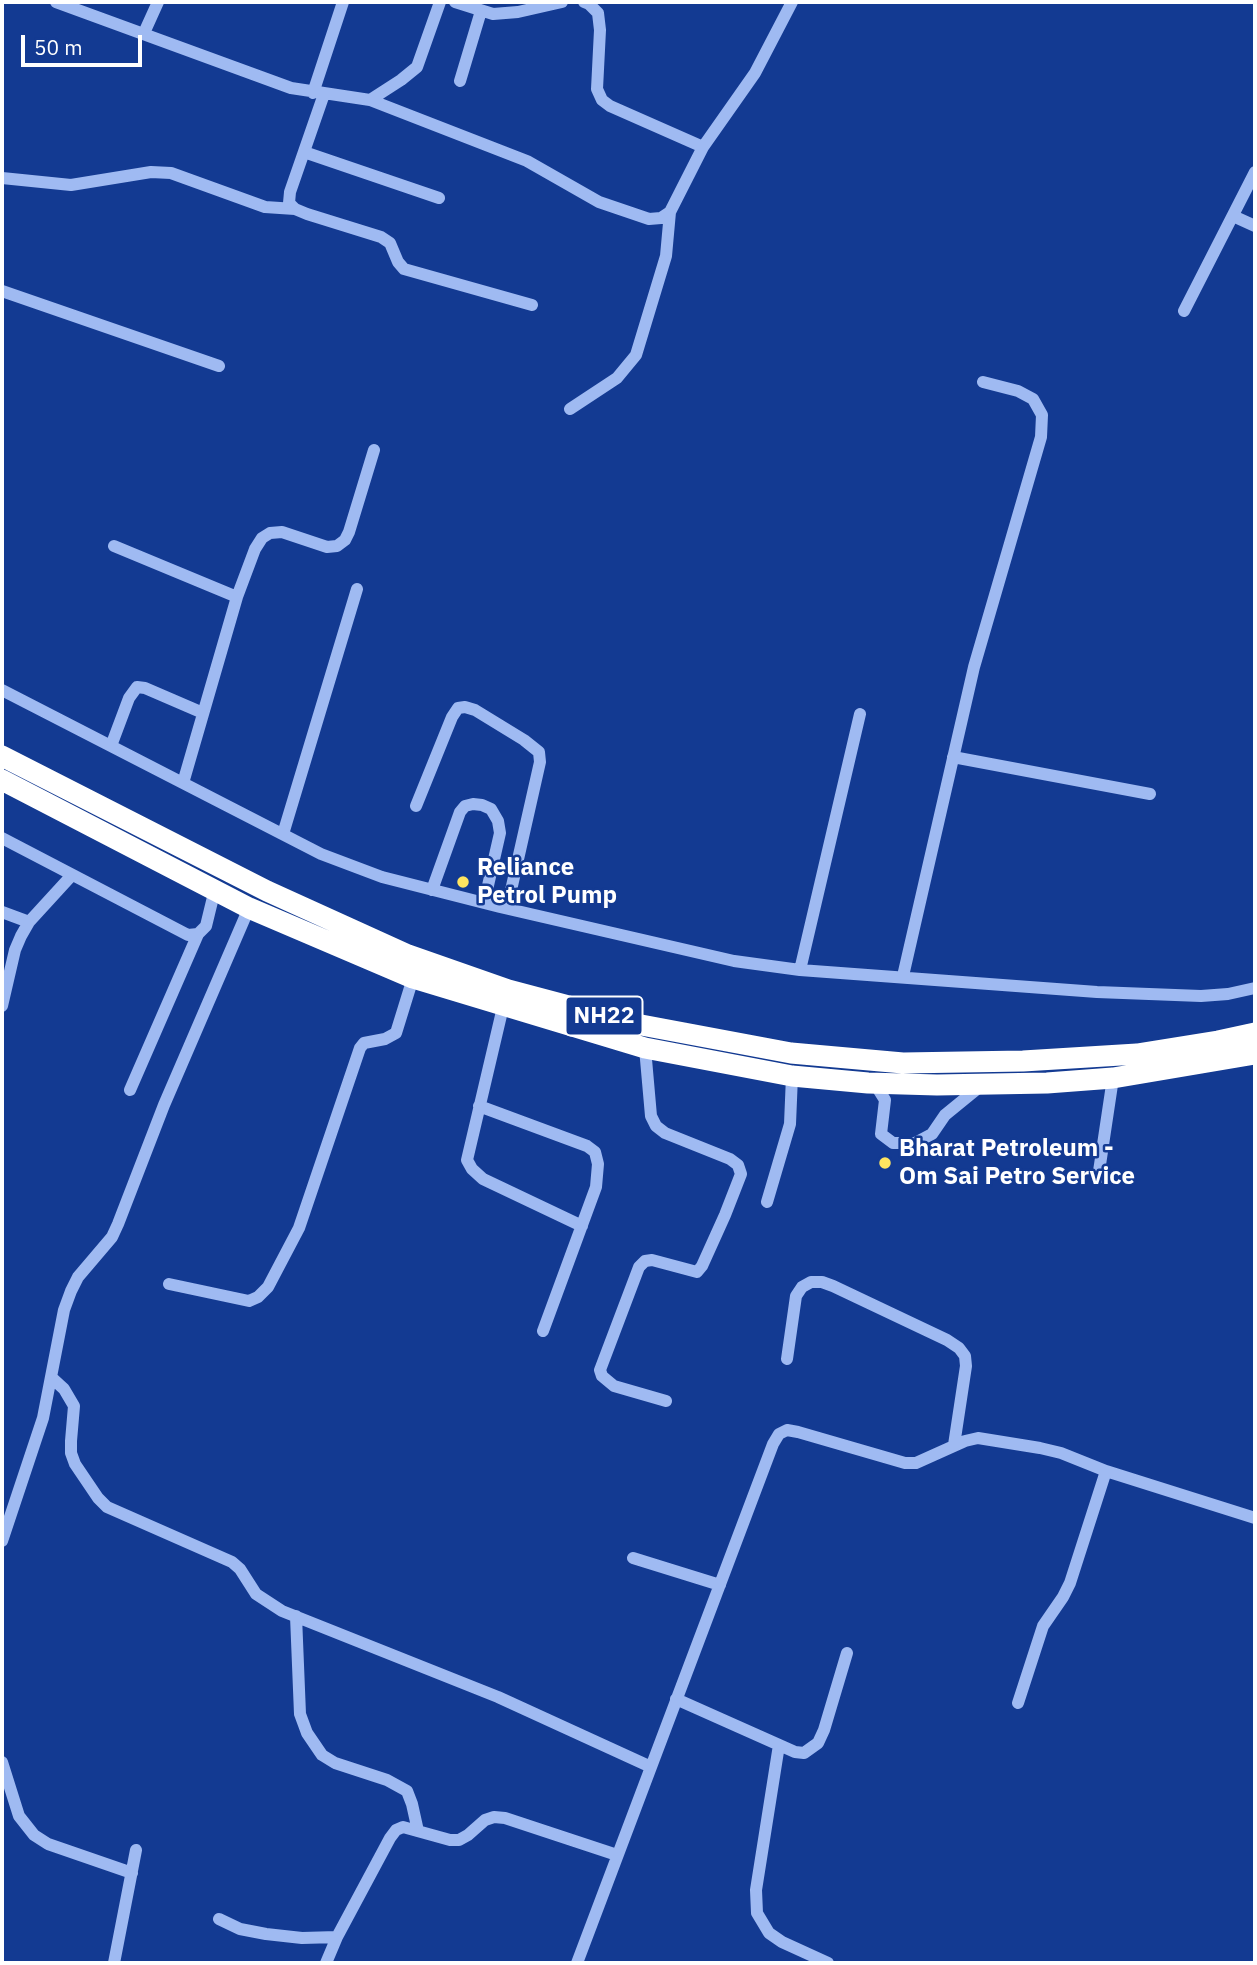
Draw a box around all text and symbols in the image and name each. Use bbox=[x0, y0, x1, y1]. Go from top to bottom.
scale bar bbox=[24, 21, 145, 65]
text: 50 m bbox=[34, 33, 83, 61]
place label: Reliance Petrol Pump bbox=[477, 854, 617, 910]
marker: Reliance Petrol Pump bbox=[455, 874, 471, 890]
road number: NH22 bbox=[566, 996, 642, 1036]
place label: Bharat Petroleum - Om Sai Petro Service bbox=[899, 1135, 1135, 1191]
marker: Bharat Petroleum - Om Sai Petro Service bbox=[877, 1155, 893, 1171]

